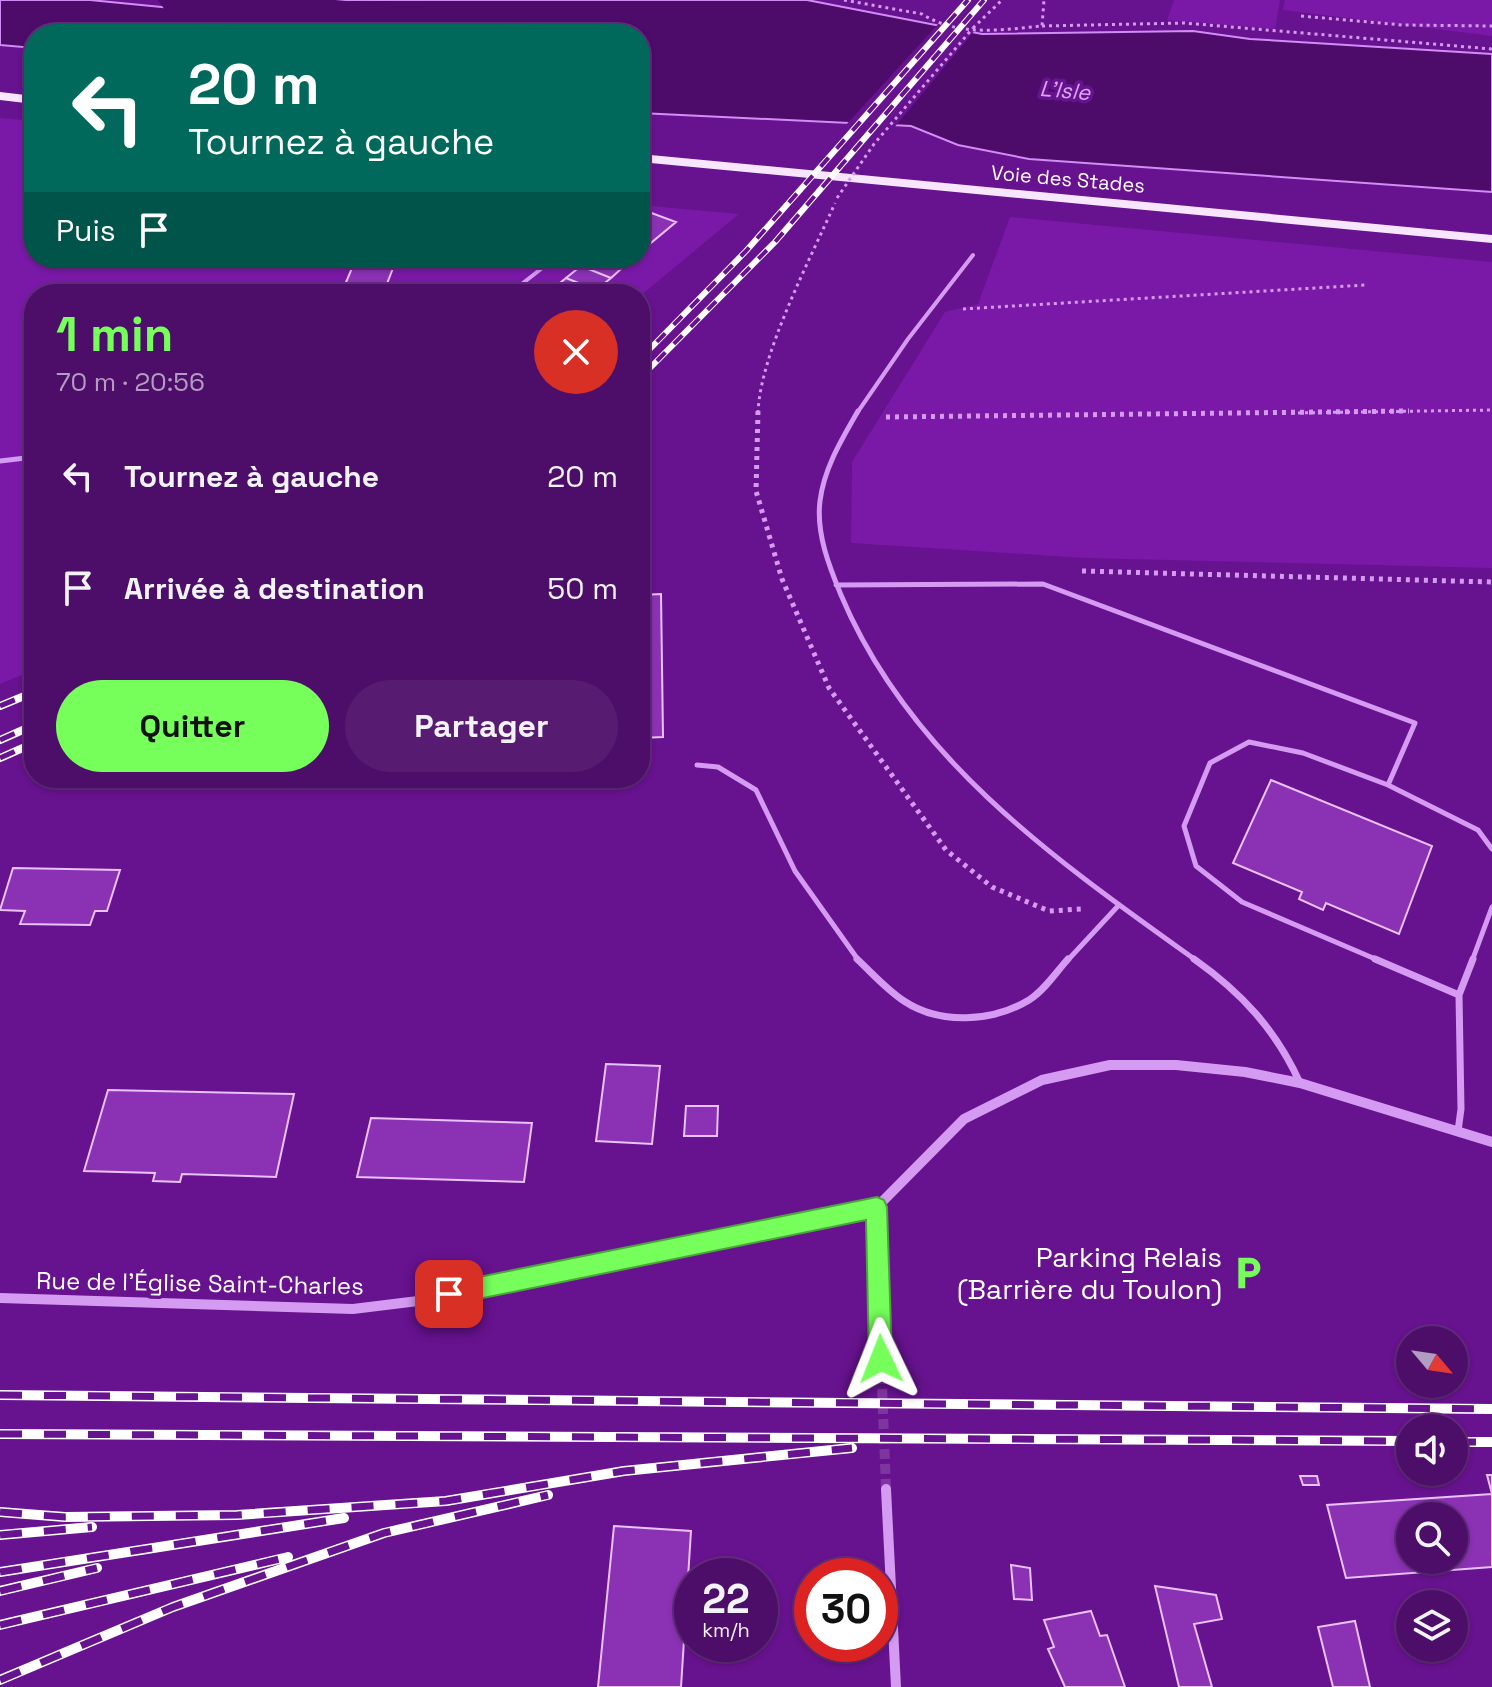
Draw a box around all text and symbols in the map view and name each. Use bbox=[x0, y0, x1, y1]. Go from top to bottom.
text: 20 m bbox=[188, 49, 320, 120]
icon: left bbox=[56, 56, 160, 160]
water label: L'Isle bbox=[1039, 74, 1092, 106]
text: Tournez à gauche bbox=[188, 119, 494, 165]
street label: Voie des Stades bbox=[990, 159, 1146, 199]
icon: arrive bbox=[132, 208, 176, 252]
text: Puis bbox=[56, 211, 116, 250]
text: 1 min bbox=[56, 304, 173, 365]
button: close bbox=[534, 310, 618, 394]
text: 70 m · 20:56 bbox=[56, 365, 205, 399]
icon: left bbox=[56, 454, 100, 498]
text: Tournez à gauche bbox=[124, 457, 379, 496]
text: 20 m bbox=[547, 457, 618, 496]
icon: arrive bbox=[56, 566, 100, 610]
text: Arrivée à destination bbox=[124, 569, 425, 608]
text: 50 m bbox=[547, 569, 618, 608]
button: Quitter bbox=[56, 680, 329, 772]
button: Partager bbox=[345, 680, 618, 772]
place label: Parking Relais (Barrière du Toulon) bbox=[957, 1239, 1222, 1307]
parking icon: Parking Relais (Barrière du Toulon) bbox=[1229, 1254, 1267, 1292]
pin bbox=[415, 1260, 483, 1328]
street label: Rue de l'Église Saint-Charles bbox=[36, 1265, 364, 1301]
icon: arrive bbox=[427, 1272, 471, 1316]
position arrow bbox=[839, 1317, 923, 1401]
north arrow bbox=[1396, 1326, 1468, 1398]
map controls bbox=[1396, 1326, 1468, 1662]
button: sound bbox=[1396, 1414, 1468, 1486]
button: search bbox=[1396, 1502, 1468, 1574]
speed limit sign: 30 bbox=[794, 1558, 898, 1662]
text: 22 bbox=[702, 1574, 750, 1625]
button: layers bbox=[1396, 1590, 1468, 1662]
text: km/h bbox=[702, 1617, 750, 1643]

